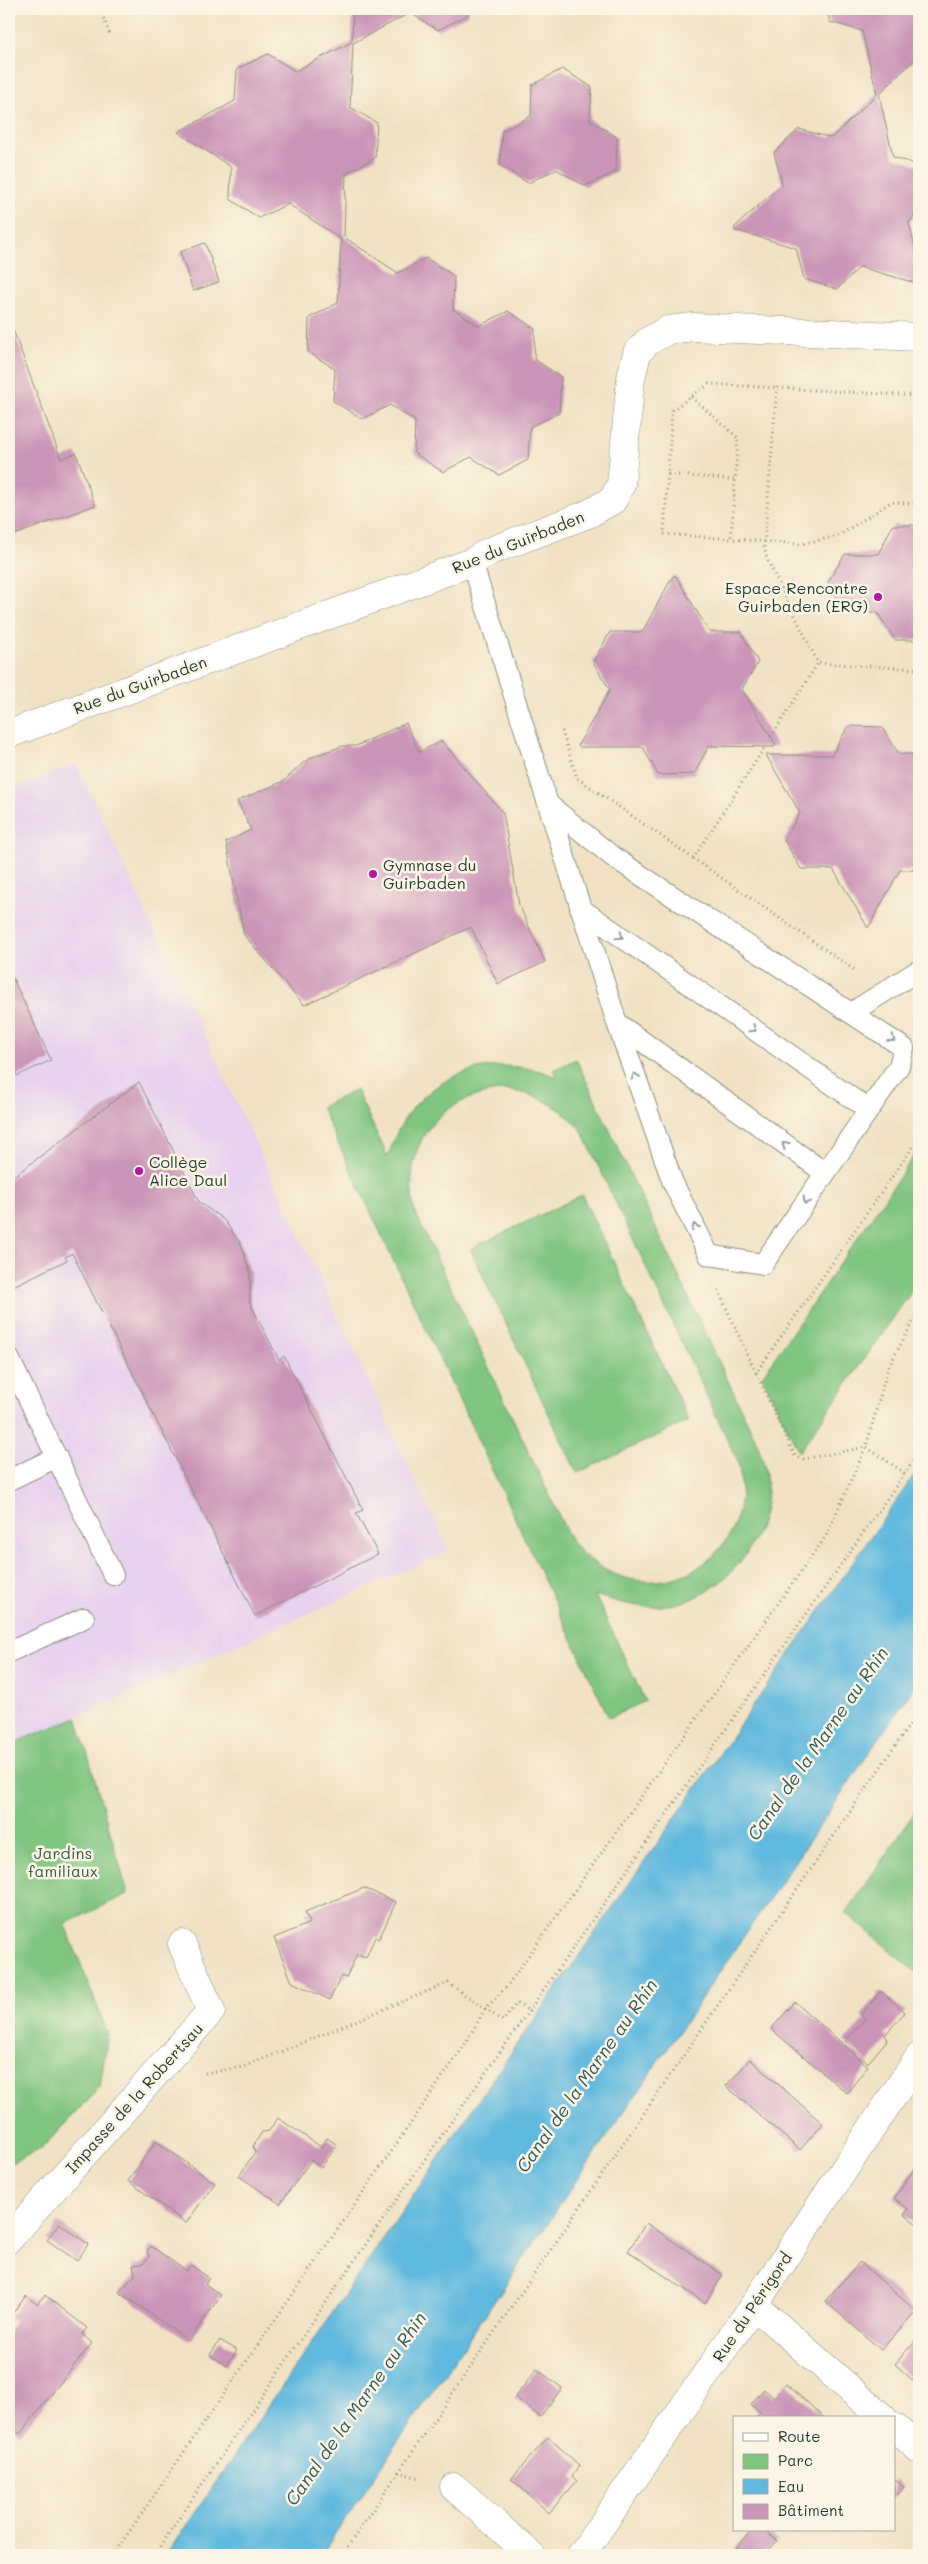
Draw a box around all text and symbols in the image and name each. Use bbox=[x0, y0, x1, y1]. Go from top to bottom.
street label: Rue du Guirbaden bbox=[449, 505, 587, 578]
place label: Espace Rencontre Guirbaden (ERG) bbox=[725, 577, 868, 616]
marker: Espace Rencontre Guirbaden (ERG) bbox=[872, 591, 884, 603]
street label: Rue du Guirbaden bbox=[70, 651, 210, 718]
place label: Gymnase du Guirbaden bbox=[383, 854, 477, 893]
marker: Gymnase du Guirbaden bbox=[367, 868, 379, 880]
one-way arrow bbox=[614, 930, 624, 939]
one-way arrow bbox=[747, 1023, 757, 1032]
one-way arrow bbox=[886, 1033, 896, 1042]
one-way arrow bbox=[631, 1072, 641, 1080]
one-way arrow bbox=[782, 1142, 791, 1151]
place label: Collège Alice Daul bbox=[149, 1151, 227, 1190]
marker: Collège Alice Daul bbox=[133, 1165, 145, 1177]
one-way arrow bbox=[803, 1195, 812, 1205]
one-way arrow bbox=[691, 1223, 701, 1232]
water label: Canal de la Marne au Rhin bbox=[741, 1642, 893, 1845]
park label: Jardins familiaux bbox=[28, 1842, 98, 1881]
water label: Canal de la Marne au Rhin bbox=[510, 1974, 662, 2177]
street label: Impasse de la Robertsau bbox=[60, 2018, 207, 2177]
street label: Rue du Périgord bbox=[707, 2248, 796, 2365]
water label: Canal de la Marne au Rhin bbox=[279, 2307, 431, 2510]
legend bbox=[733, 2416, 896, 2532]
text: Route bbox=[778, 2426, 821, 2446]
text: Parc bbox=[778, 2450, 813, 2470]
text: Eau bbox=[778, 2476, 804, 2496]
text: Bâtiment bbox=[778, 2500, 844, 2520]

